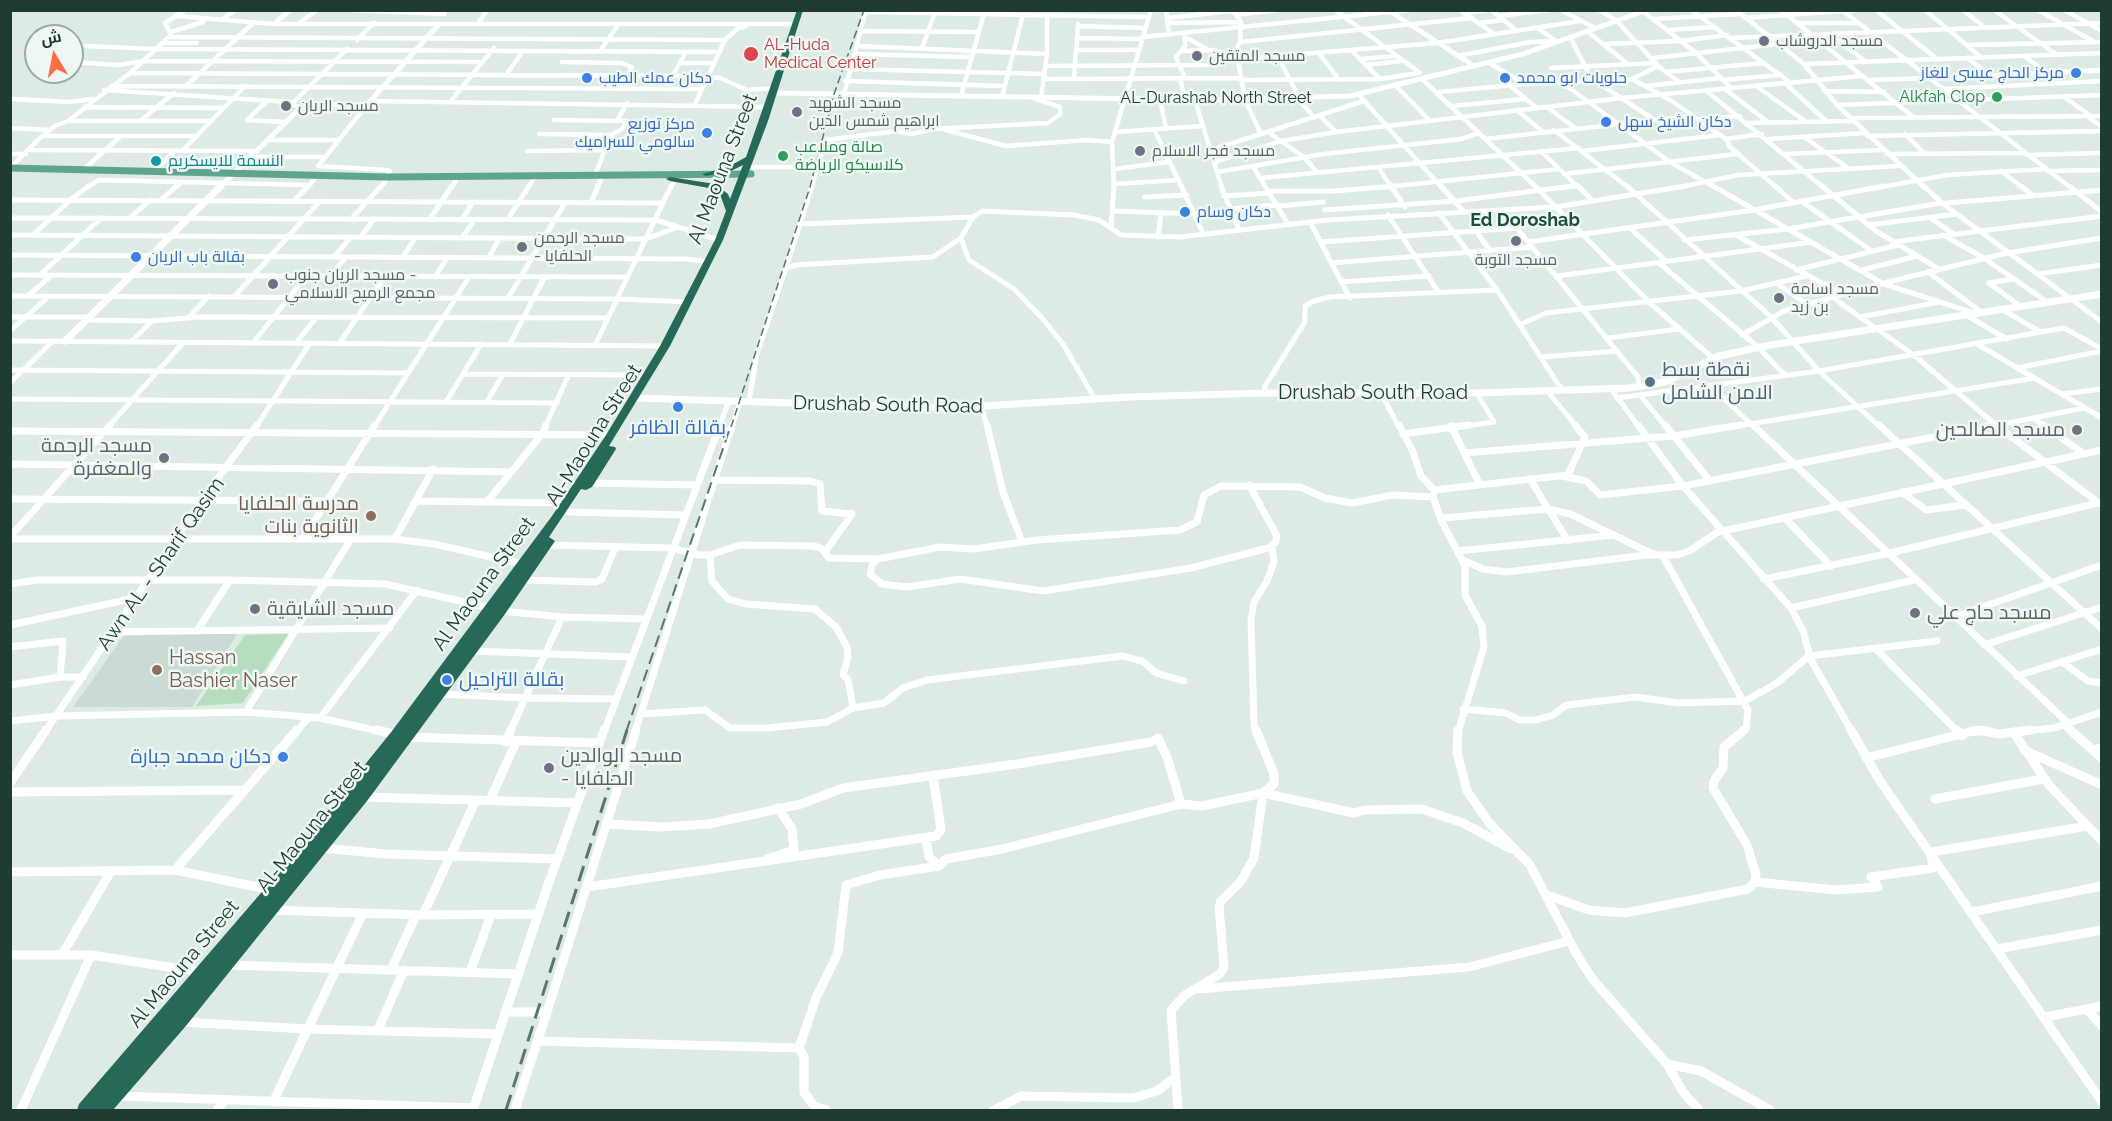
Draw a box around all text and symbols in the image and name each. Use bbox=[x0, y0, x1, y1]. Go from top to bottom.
north arrow bbox=[24, 24, 84, 84]
text: ش bbox=[39, 27, 63, 49]
place label: مسجد الدروشاب bbox=[1776, 31, 1883, 51]
marker: مسجد الدروشاب bbox=[1757, 34, 1771, 48]
place label: AL-Huda Medical Center bbox=[764, 35, 877, 73]
marker: AL-Huda Medical Center bbox=[742, 45, 760, 63]
place label: مسجد المتقين bbox=[1209, 46, 1306, 66]
marker: مسجد المتقين bbox=[1190, 49, 1204, 63]
place label: مركز الحاج عيسى للغاز bbox=[1921, 63, 2064, 83]
marker: مركز الحاج عيسى للغاز bbox=[2069, 66, 2083, 80]
place label: دكان عمك الطيب bbox=[599, 68, 712, 88]
place label: حلويات ابو محمد bbox=[1517, 68, 1627, 88]
marker: دكان عمك الطيب bbox=[580, 71, 594, 85]
marker: حلويات ابو محمد bbox=[1498, 71, 1512, 85]
place label: Alkfah Clop bbox=[1899, 87, 1985, 107]
street label: AL-Durashab North Street bbox=[1120, 88, 1312, 108]
street label: Al Maouna Street bbox=[683, 90, 763, 248]
marker: Alkfah Clop bbox=[1990, 90, 2004, 104]
place label: مسجد الشهيد ابراهيم شمس الدين bbox=[809, 93, 940, 131]
place label: مسجد الريان bbox=[298, 96, 379, 116]
marker: مسجد الريان bbox=[279, 99, 293, 113]
marker: مسجد الشهيد ابراهيم شمس الدين bbox=[790, 105, 804, 119]
place label: دكان الشيخ سهل bbox=[1618, 112, 1731, 132]
place label: مركز توزيع سالومي للسراميك bbox=[575, 114, 695, 152]
marker: دكان الشيخ سهل bbox=[1599, 115, 1613, 129]
marker: مركز توزيع سالومي للسراميك bbox=[700, 126, 714, 140]
place label: صالة وملاعب كلاسيكو الرياضة bbox=[795, 137, 904, 175]
place label: مسجد فجر الاسلام bbox=[1152, 141, 1275, 161]
marker: مسجد فجر الاسلام bbox=[1133, 144, 1147, 158]
marker: صالة وملاعب كلاسيكو الرياضة bbox=[776, 149, 790, 163]
place label: النسمة للايسكريم bbox=[168, 151, 284, 171]
marker: النسمة للايسكريم bbox=[149, 154, 163, 168]
place label: دكان وسام bbox=[1197, 202, 1271, 222]
marker: دكان وسام bbox=[1178, 205, 1192, 219]
district label: Ed Doroshab bbox=[1470, 210, 1580, 232]
place label: مسجد الرحمن - الحلفايا bbox=[534, 228, 625, 266]
marker: مسجد التوبة bbox=[1509, 234, 1523, 248]
marker: مسجد الرحمن - الحلفايا bbox=[515, 240, 529, 254]
place label: بقالة باب الريان bbox=[148, 247, 245, 267]
marker: بقالة باب الريان bbox=[129, 250, 143, 264]
place label: مسجد التوبة bbox=[1475, 250, 1557, 270]
place label: مسجد الريان جنوب - مجمع الرميح الاسلامي bbox=[285, 265, 435, 303]
marker: مسجد الريان جنوب - مجمع الرميح الاسلامي bbox=[266, 277, 280, 291]
place label: مسجد اسامة بن زيد bbox=[1791, 279, 1879, 317]
marker: مسجد اسامة بن زيد bbox=[1772, 291, 1786, 305]
place label: نقطة بسط الامن الشامل bbox=[1662, 358, 1773, 405]
street label: Al-Maouna Street bbox=[541, 360, 647, 510]
marker: نقطة بسط الامن الشامل bbox=[1643, 375, 1657, 389]
street label: Drushab South Road bbox=[1278, 381, 1468, 405]
street label: Drushab South Road bbox=[793, 391, 983, 419]
marker: بقالة الظافر bbox=[671, 400, 685, 414]
place label: بقالة الظافر bbox=[630, 416, 726, 440]
place label: مسجد الصالحين bbox=[1936, 418, 2065, 442]
marker: مسجد الصالحين bbox=[2070, 423, 2084, 437]
place label: مسجد الرحمة والمغفرة bbox=[41, 434, 152, 481]
marker: مسجد الرحمة والمغفرة bbox=[157, 451, 171, 465]
street label: Awn AL - Sharif Qasim bbox=[92, 473, 230, 655]
place label: مدرسة الحلفايا الثانوية بنات bbox=[238, 492, 359, 539]
marker: مدرسة الحلفايا الثانوية بنات bbox=[364, 509, 378, 523]
street label: Al Maouna Street bbox=[427, 513, 541, 655]
place label: مسجد الشايقية bbox=[267, 597, 394, 621]
place label: مسجد حاج علي bbox=[1927, 601, 2051, 625]
marker: مسجد الشايقية bbox=[248, 602, 262, 616]
marker: مسجد حاج علي bbox=[1908, 606, 1922, 620]
place label: Hassan Bashier Naser bbox=[169, 646, 297, 693]
marker: Hassan Bashier Naser bbox=[150, 663, 164, 677]
place label: بقالة التراحيل bbox=[459, 668, 564, 692]
marker: بقالة التراحيل bbox=[440, 673, 454, 687]
place label: مسجد الوالدين - الحلفايا bbox=[561, 744, 682, 791]
place label: دكان محمد جبارة bbox=[131, 745, 271, 769]
marker: دكان محمد جبارة bbox=[276, 750, 290, 764]
street label: Al-Maouna Street bbox=[252, 756, 372, 898]
marker: مسجد الوالدين - الحلفايا bbox=[542, 761, 556, 775]
street label: Al Maouna Street bbox=[124, 895, 244, 1033]

